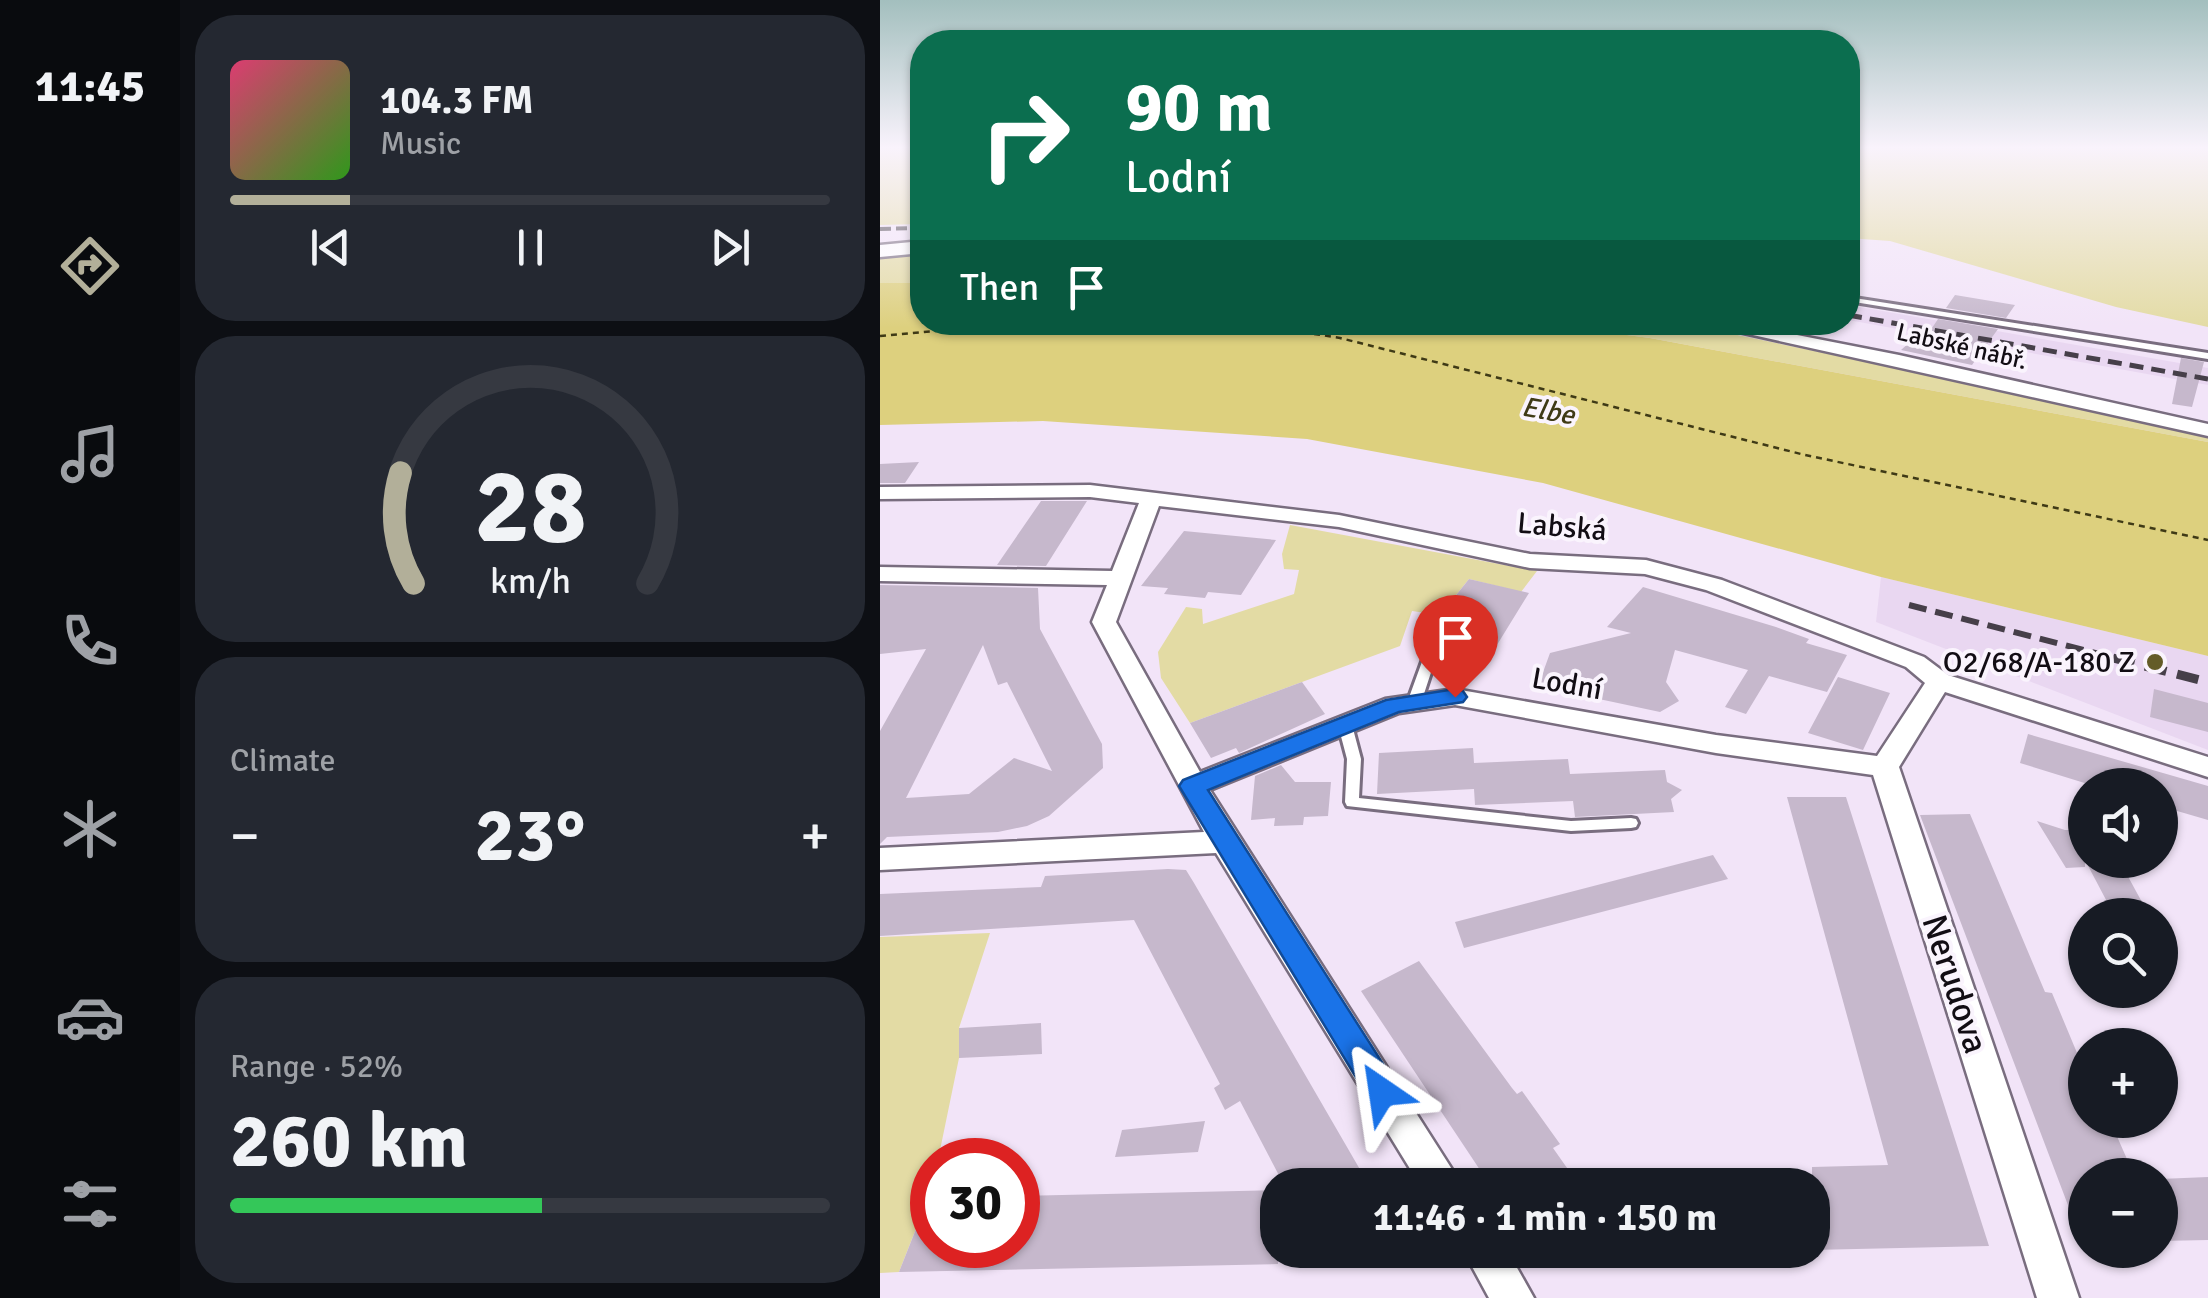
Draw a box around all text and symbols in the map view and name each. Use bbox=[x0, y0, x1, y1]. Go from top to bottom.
text: 11:45 bbox=[35, 59, 145, 114]
text: 90 m bbox=[1125, 64, 1273, 150]
icon: right bbox=[960, 70, 1090, 200]
text: 104.3 FM bbox=[380, 77, 533, 124]
text: Music bbox=[380, 124, 461, 163]
text: Lodní bbox=[1125, 150, 1231, 205]
icon: previous bbox=[303, 220, 358, 275]
icon: pause bbox=[503, 220, 558, 275]
icon: next bbox=[703, 220, 758, 275]
icon: directions bbox=[55, 231, 125, 301]
icon: arrive bbox=[1059, 260, 1114, 315]
text: Then bbox=[960, 264, 1039, 311]
street label: Labské nábř. bbox=[1894, 316, 2030, 376]
water label: Elbe bbox=[1519, 390, 1579, 433]
icon: music bbox=[55, 419, 125, 489]
text: 28 bbox=[474, 443, 586, 571]
street label: Labská bbox=[1516, 505, 1608, 549]
text: km/h bbox=[490, 559, 570, 603]
pin bbox=[1413, 595, 1498, 698]
icon: phone bbox=[55, 606, 125, 676]
icon: arrive bbox=[1428, 610, 1483, 665]
place label: O2/68/A-180 Z bbox=[1943, 644, 2135, 681]
marker: O2/68/A-180 Z bbox=[2144, 651, 2166, 673]
street label: Lodní bbox=[1529, 660, 1605, 708]
text: Climate bbox=[230, 741, 336, 780]
map controls bbox=[2068, 768, 2178, 1268]
button: sound bbox=[2068, 768, 2178, 878]
text: 23° bbox=[475, 789, 586, 882]
icon: climate bbox=[55, 794, 125, 864]
text: − bbox=[230, 802, 260, 870]
text: + bbox=[800, 802, 830, 870]
button: search bbox=[2068, 898, 2178, 1008]
street label: Nerudova bbox=[1912, 909, 1998, 1059]
icon: car bbox=[55, 982, 125, 1052]
button: + bbox=[2068, 1028, 2178, 1138]
position arrow bbox=[1330, 1040, 1434, 1144]
text: Range · 52% bbox=[230, 1047, 403, 1086]
text: 260 km bbox=[230, 1095, 468, 1188]
speed limit sign: 30 bbox=[910, 1138, 1040, 1268]
button: − bbox=[2068, 1158, 2178, 1268]
icon: filters bbox=[55, 1169, 125, 1239]
text: 11:46 · 1 min · 150 m bbox=[1373, 1194, 1717, 1241]

